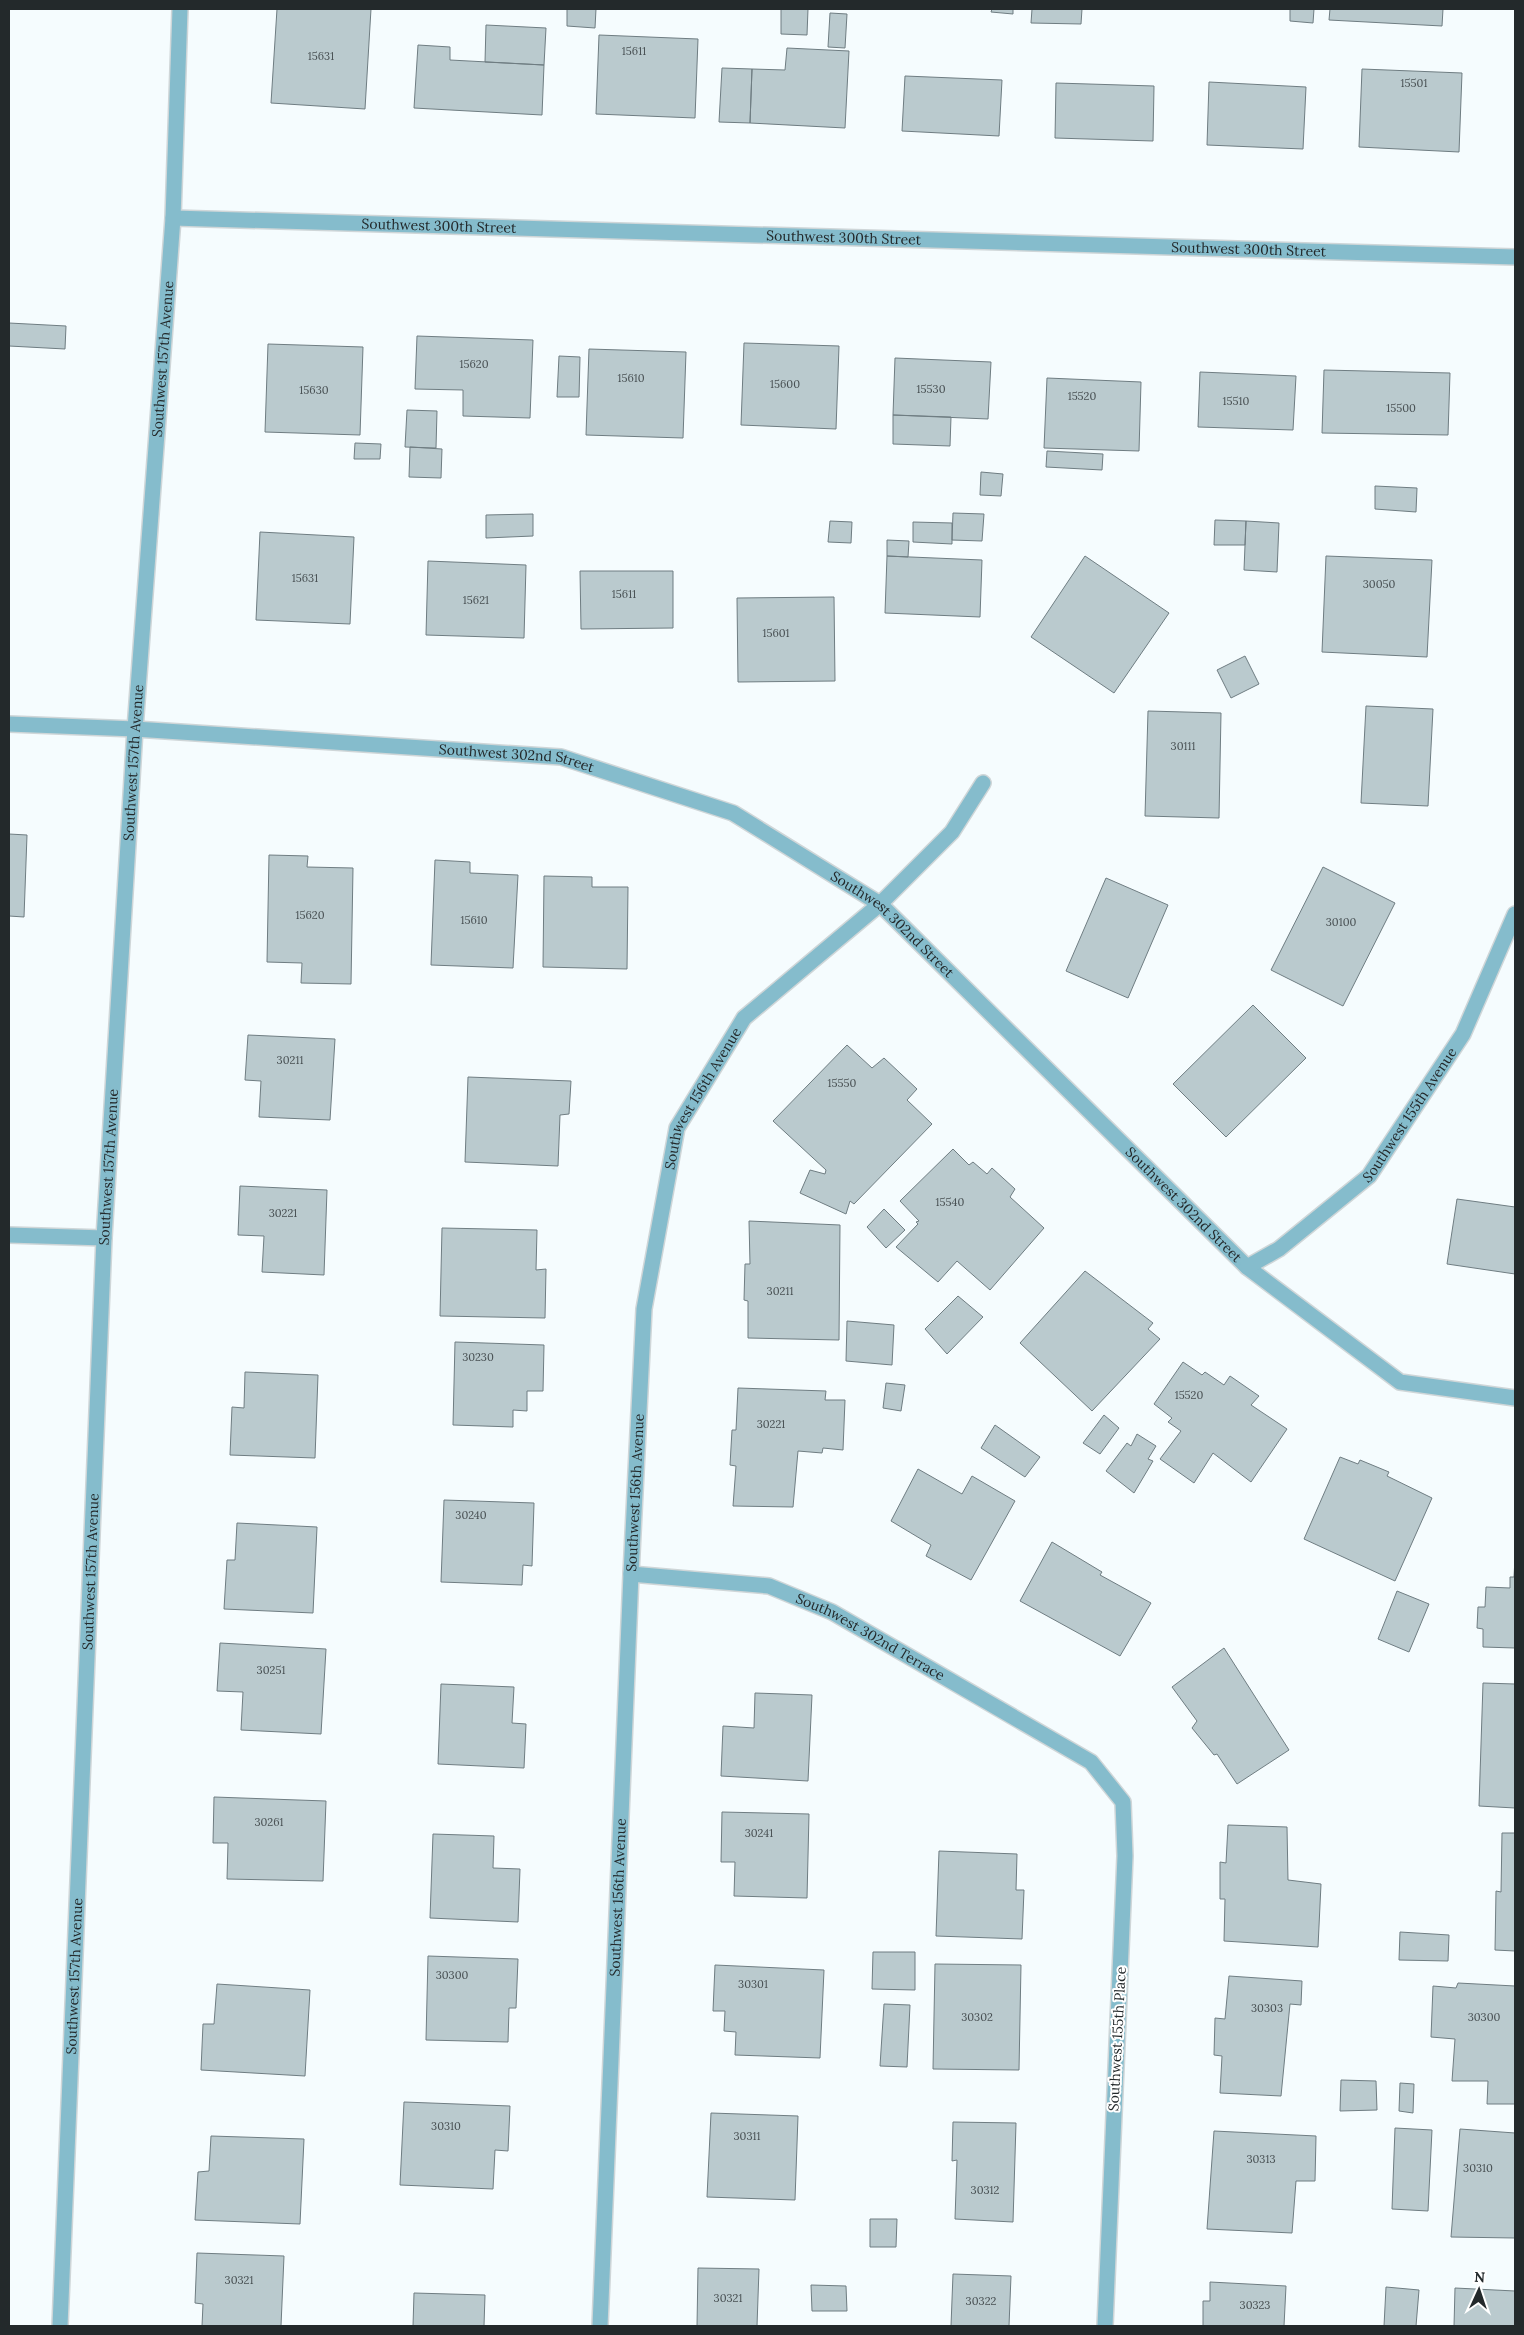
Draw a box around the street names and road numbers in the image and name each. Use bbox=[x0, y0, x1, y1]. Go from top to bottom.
street label: Southwest 300th Street bbox=[361, 214, 517, 237]
street label: Southwest 300th Street bbox=[766, 226, 922, 249]
street label: Southwest 300th Street bbox=[1171, 238, 1327, 261]
street label: Southwest 157th Avenue bbox=[148, 280, 177, 438]
street label: Southwest 157th Avenue bbox=[119, 684, 147, 842]
street label: Southwest 302nd Street bbox=[438, 740, 597, 776]
street label: Southwest 302nd Street bbox=[828, 867, 958, 982]
street label: Southwest 156th Avenue bbox=[661, 1024, 745, 1171]
street label: Southwest 155th Avenue bbox=[1359, 1044, 1461, 1186]
street label: Southwest 157th Avenue bbox=[95, 1088, 122, 1246]
street label: Southwest 302nd Street bbox=[1122, 1143, 1246, 1266]
street label: Southwest 156th Avenue bbox=[622, 1413, 648, 1572]
street label: Southwest 157th Avenue bbox=[78, 1493, 103, 1650]
street label: Southwest 302nd Terrace bbox=[793, 1589, 948, 1685]
street label: Southwest 156th Avenue bbox=[605, 1817, 630, 1977]
street label: Southwest 157th Avenue bbox=[62, 1897, 86, 2055]
street label: Southwest 155th Place bbox=[1104, 1966, 1130, 2112]

